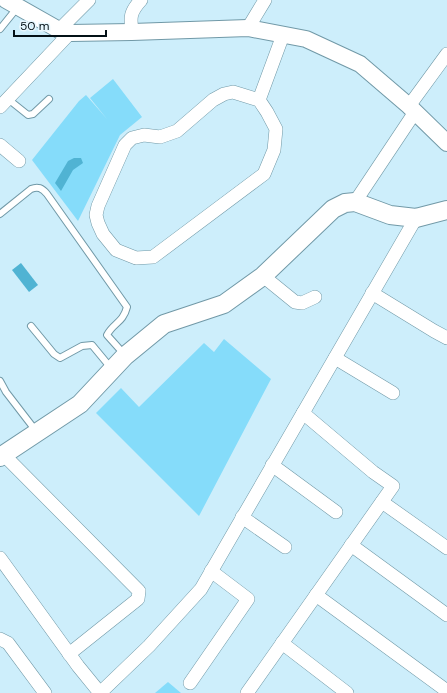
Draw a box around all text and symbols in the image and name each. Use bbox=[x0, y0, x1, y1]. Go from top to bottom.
scale bar bbox=[14, 12, 106, 38]
text: 50 m bbox=[20, 18, 49, 34]

